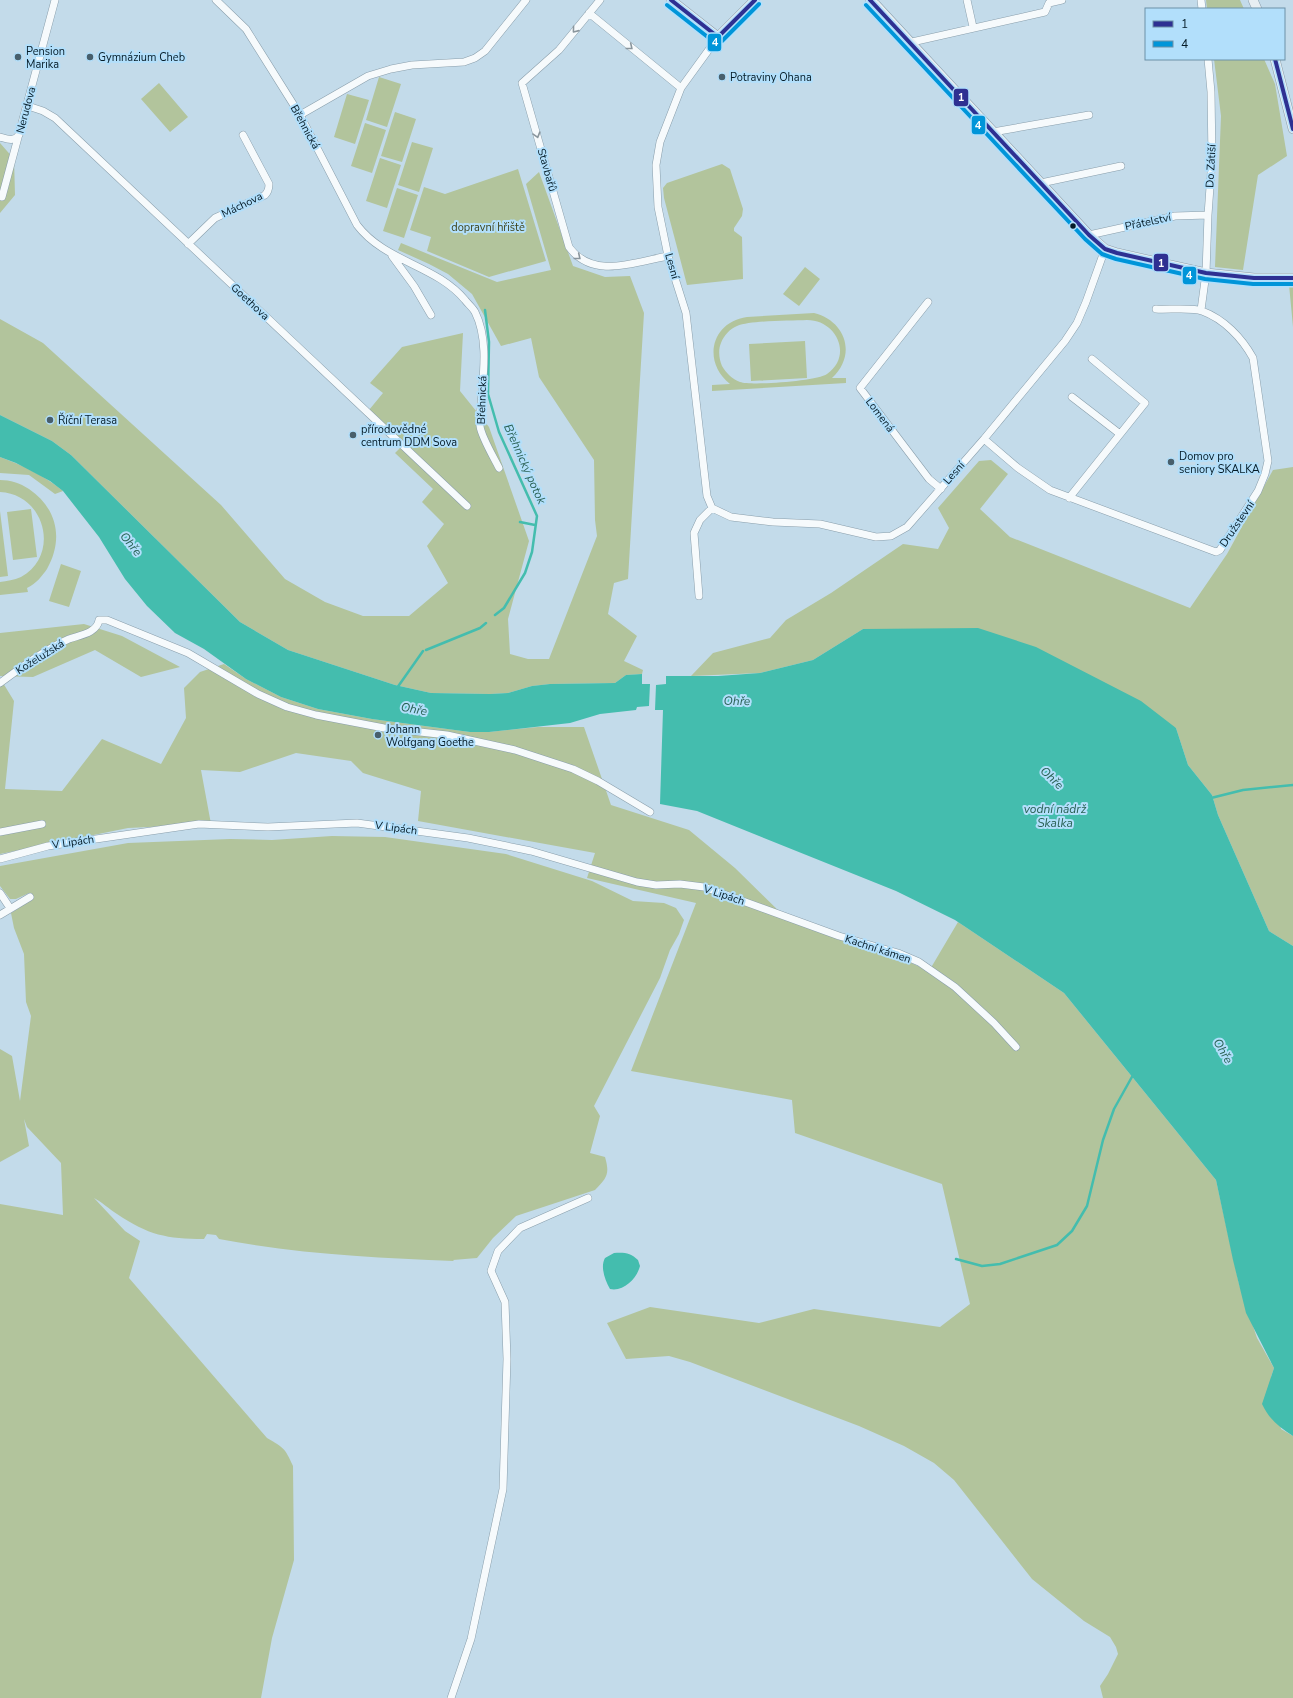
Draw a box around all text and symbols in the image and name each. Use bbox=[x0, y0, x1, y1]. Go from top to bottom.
legend bbox=[1145, 8, 1285, 60]
text: 1 bbox=[1181, 16, 1188, 32]
one-way arrow bbox=[573, 26, 580, 33]
line badge: 4 bbox=[707, 33, 722, 52]
text: 4 bbox=[712, 35, 719, 50]
text: 4 bbox=[1181, 36, 1188, 52]
one-way arrow bbox=[625, 42, 633, 49]
place label: Pension Marika bbox=[26, 44, 65, 72]
place label: Gymnázium Cheb bbox=[98, 50, 185, 65]
marker: Pension Marika bbox=[13, 52, 23, 62]
marker: Gymnázium Cheb bbox=[85, 52, 95, 62]
place label: Potraviny Ohana bbox=[730, 70, 812, 85]
marker: Potraviny Ohana bbox=[717, 72, 727, 82]
street label: Nerudova bbox=[13, 85, 39, 135]
line badge: 1 bbox=[953, 88, 969, 107]
text: 1 bbox=[958, 90, 964, 105]
street label: Břehnická bbox=[287, 102, 323, 152]
line badge: 4 bbox=[971, 115, 986, 135]
text: 4 bbox=[975, 118, 982, 133]
one-way arrow bbox=[532, 132, 541, 139]
street label: Do Zátiší bbox=[1202, 142, 1220, 188]
street label: Stavbařů bbox=[534, 147, 560, 193]
street label: Máchova bbox=[219, 189, 265, 221]
street label: Přátelství bbox=[1124, 210, 1174, 234]
park label: dopravní hřiště bbox=[451, 220, 525, 235]
unlabelled marker bbox=[1068, 221, 1078, 231]
street label: Lesní bbox=[661, 251, 683, 282]
one-way arrow bbox=[574, 252, 581, 259]
line badge: 1 bbox=[1153, 253, 1169, 272]
text: 1 bbox=[1158, 256, 1164, 271]
line badge: 4 bbox=[1182, 266, 1197, 285]
text: 4 bbox=[1186, 268, 1193, 283]
street label: Goethova bbox=[228, 280, 273, 324]
street label: Břehnická bbox=[474, 375, 490, 425]
street label: Lomená bbox=[862, 395, 898, 435]
place label: Říční Terasa bbox=[58, 412, 117, 428]
marker: Říční Terasa bbox=[45, 415, 55, 425]
water label: Břehnický potok bbox=[500, 421, 550, 508]
place label: přírodovědné centrum DDM Sova bbox=[361, 422, 457, 450]
marker: přírodovědné centrum DDM Sova bbox=[348, 430, 358, 440]
place label: Domov pro seniory SKALKA bbox=[1179, 449, 1260, 477]
street label: Lesní bbox=[940, 457, 969, 488]
marker: Domov pro seniory SKALKA bbox=[1166, 457, 1176, 467]
street label: Družstevní bbox=[1216, 497, 1259, 550]
water label: Ohře bbox=[116, 529, 146, 560]
street label: Koželužská bbox=[13, 636, 67, 678]
water label: Ohře bbox=[724, 693, 751, 709]
water label: Ohře bbox=[399, 699, 429, 720]
place label: Johann Wolfgang Goethe bbox=[385, 722, 474, 750]
marker: Johann Wolfgang Goethe bbox=[373, 730, 383, 740]
water label: Ohře bbox=[1037, 763, 1068, 793]
water label: vodní nádrž Skalka bbox=[1024, 801, 1087, 831]
street label: V Lipách bbox=[373, 817, 418, 838]
street label: V Lipách bbox=[50, 832, 95, 853]
street label: V Lipách bbox=[701, 881, 747, 909]
street label: Kachní kámen bbox=[843, 931, 913, 967]
water label: Ohře bbox=[1209, 1035, 1237, 1067]

